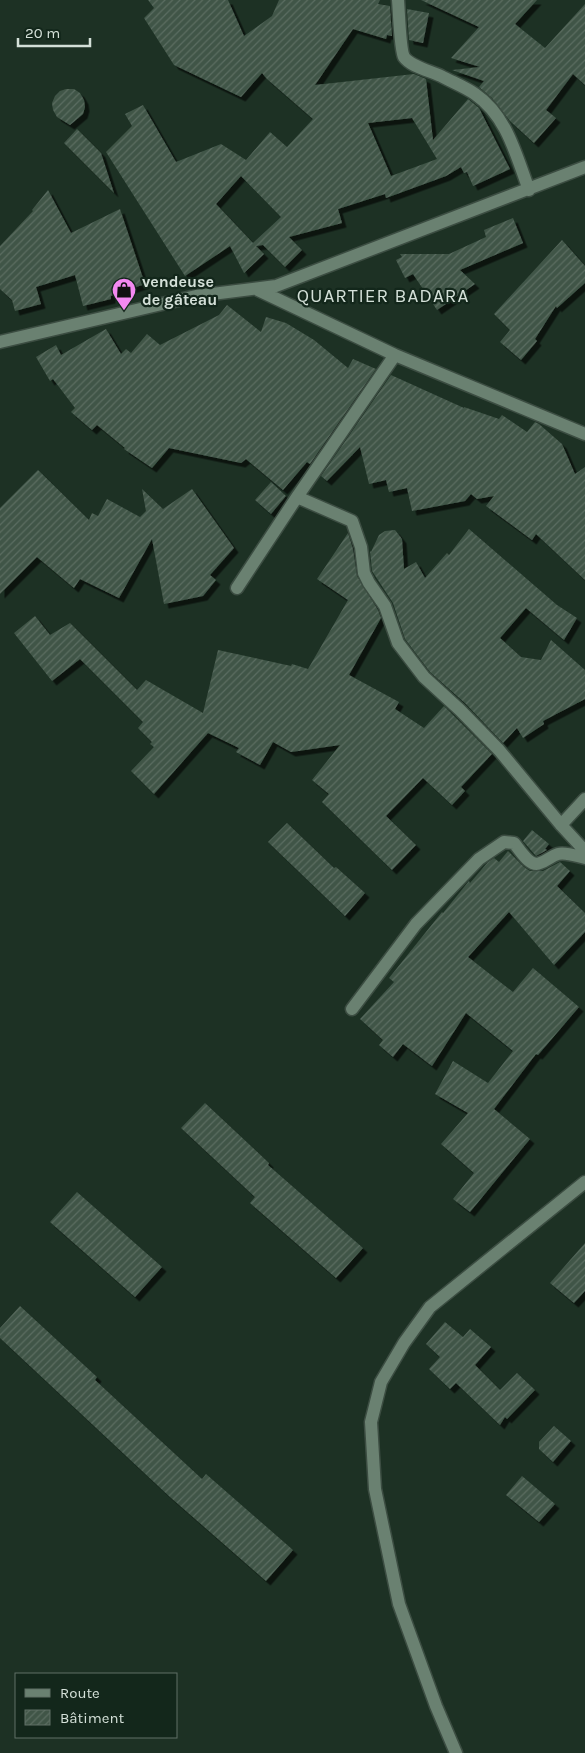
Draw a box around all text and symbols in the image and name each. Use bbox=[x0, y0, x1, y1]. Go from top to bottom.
scale bar bbox=[18, 15, 90, 47]
text: 20 m bbox=[25, 24, 60, 42]
place label: vendeuse de gâteau bbox=[142, 272, 217, 309]
shop icon: vendeuse de gâteau bbox=[111, 277, 137, 311]
district label: QUARTIER BADARA bbox=[297, 285, 469, 307]
legend bbox=[15, 1673, 178, 1738]
text: Route bbox=[60, 1684, 100, 1702]
text: Bâtiment bbox=[60, 1709, 124, 1727]

